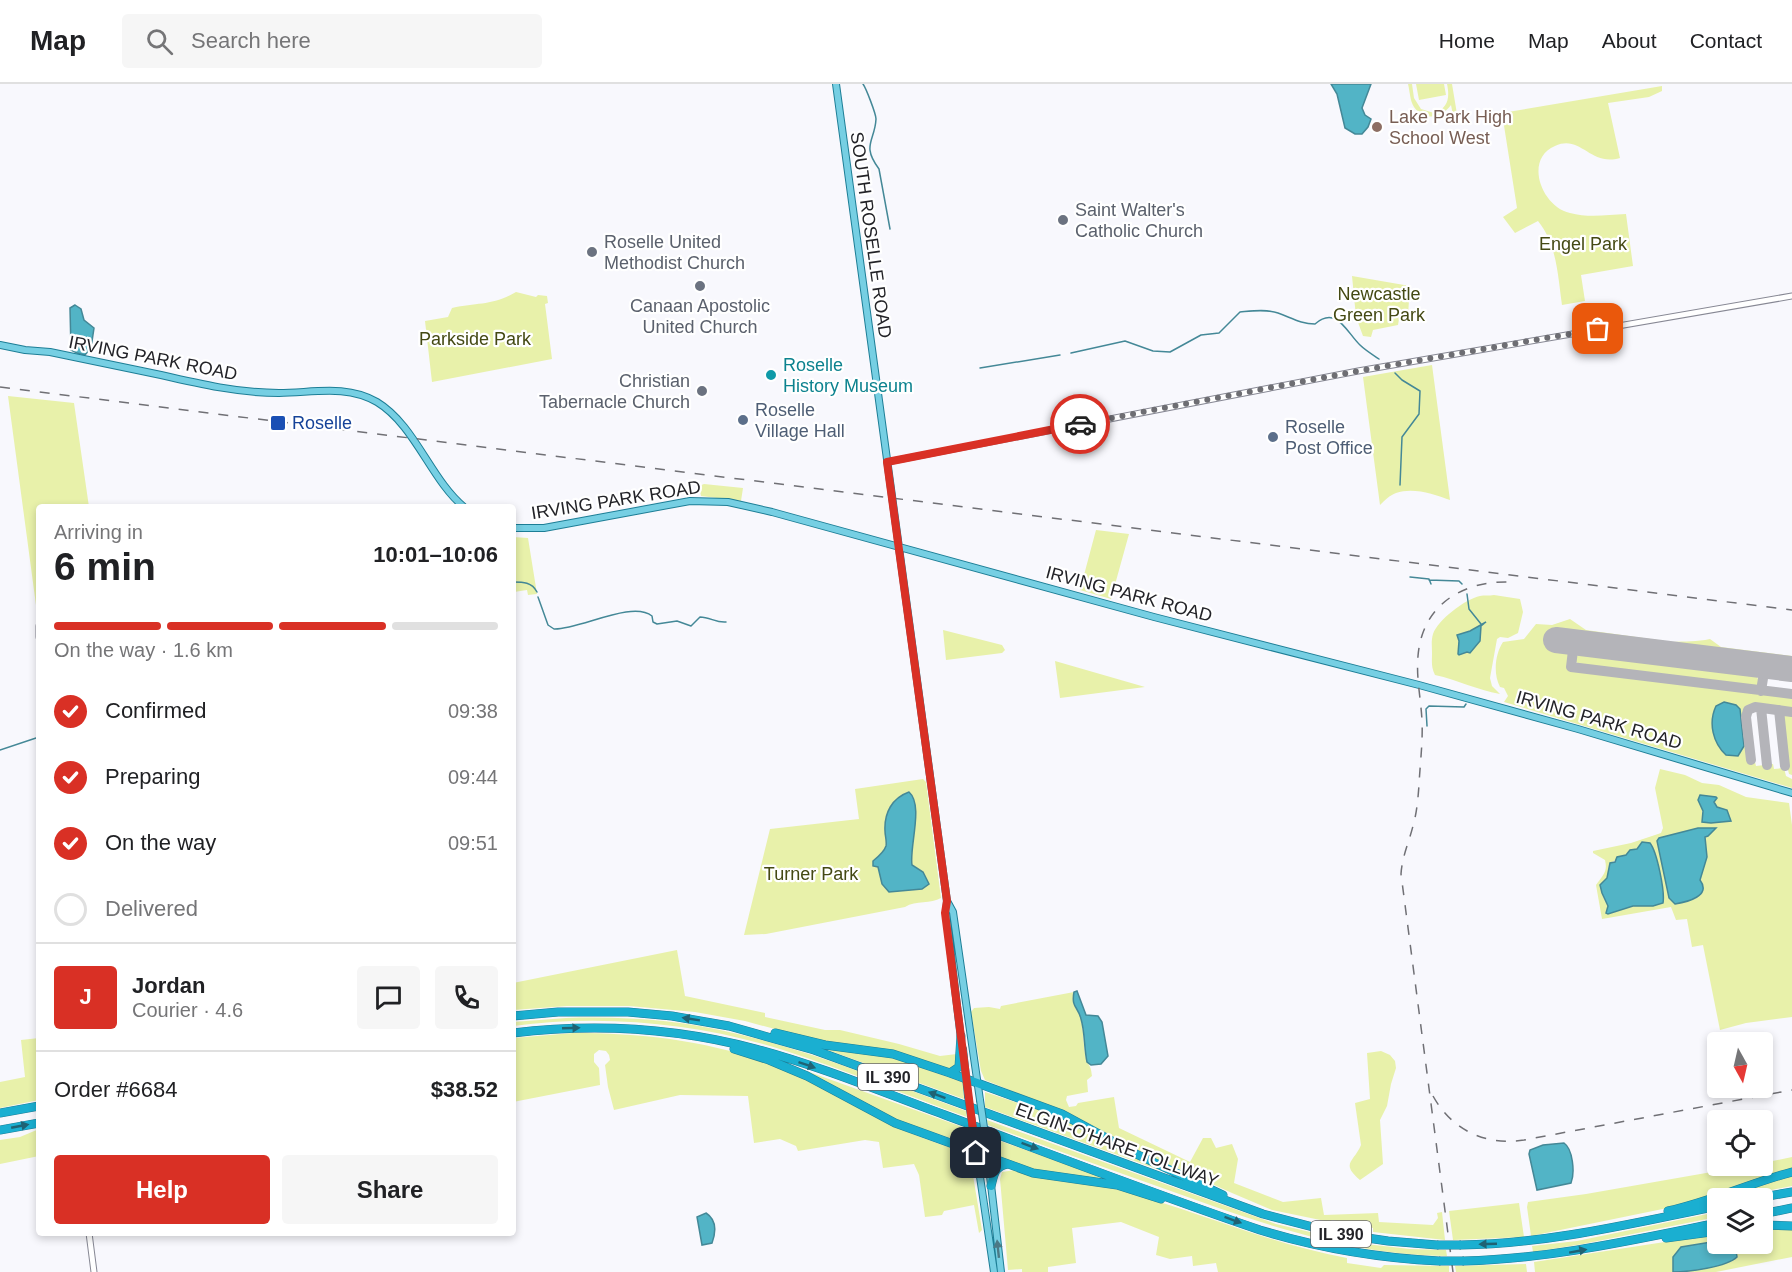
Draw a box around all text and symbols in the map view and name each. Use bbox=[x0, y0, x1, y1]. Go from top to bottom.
search box bbox=[122, 14, 542, 68]
text: Map bbox=[30, 25, 86, 56]
icon: search bbox=[143, 25, 176, 58]
text: Search here bbox=[191, 28, 311, 53]
text: Home bbox=[1439, 29, 1495, 52]
text: Map bbox=[1528, 29, 1569, 52]
text: About bbox=[1602, 29, 1657, 52]
text: Contact bbox=[1690, 29, 1762, 52]
place label: Lake Park High School West bbox=[1389, 107, 1512, 148]
marker: Lake Park High School West bbox=[1370, 120, 1384, 134]
street label: SOUTH ROSELLE ROAD bbox=[847, 131, 895, 339]
place label: Saint Walter's Catholic Church bbox=[1075, 200, 1203, 241]
marker: Saint Walter's Catholic Church bbox=[1056, 213, 1070, 227]
place label: Roselle United Methodist Church bbox=[604, 232, 745, 273]
park label: Engel Park bbox=[1539, 234, 1628, 254]
marker: Roselle United Methodist Church bbox=[585, 245, 599, 259]
marker: Canaan Apostolic United Church bbox=[693, 279, 707, 293]
park label: Newcastle Green Park bbox=[1333, 284, 1426, 325]
place label: Canaan Apostolic United Church bbox=[630, 296, 770, 337]
pin bbox=[1572, 303, 1623, 354]
icon: bag bbox=[1581, 312, 1614, 345]
park label: Parkside Park bbox=[419, 329, 532, 349]
street label: IRVING PARK ROAD bbox=[67, 332, 239, 384]
place label: Roselle History Museum bbox=[783, 355, 913, 396]
marker: Roselle History Museum bbox=[764, 368, 778, 382]
place label: Christian Tabernacle Church bbox=[539, 371, 690, 412]
marker: Christian Tabernacle Church bbox=[695, 384, 709, 398]
courier bbox=[1050, 394, 1110, 454]
place label: Roselle Village Hall bbox=[755, 400, 845, 441]
icon: car bbox=[1064, 408, 1097, 441]
place label: Roselle bbox=[292, 413, 352, 433]
marker: Roselle Village Hall bbox=[736, 413, 750, 427]
marker: Roselle bbox=[269, 414, 287, 432]
place label: Roselle Post Office bbox=[1285, 417, 1373, 458]
marker: Roselle Post Office bbox=[1266, 430, 1280, 444]
street label: IRVING PARK ROAD bbox=[530, 477, 702, 523]
text: Arriving in bbox=[54, 521, 143, 543]
text: 10:01–10:06 bbox=[373, 542, 498, 567]
text: 6 min bbox=[54, 545, 156, 588]
street label: IRVING PARK ROAD bbox=[1044, 562, 1214, 626]
text: On the way · 1.6 km bbox=[54, 639, 233, 661]
street label: IRVING PARK ROAD bbox=[1514, 687, 1684, 753]
icon: check bbox=[54, 695, 87, 728]
text: Confirmed bbox=[105, 698, 206, 723]
text: 09:38 bbox=[448, 700, 498, 722]
icon: check bbox=[54, 761, 87, 794]
text: Preparing bbox=[105, 764, 200, 789]
text: 09:44 bbox=[448, 766, 498, 788]
icon: check bbox=[54, 827, 87, 860]
text: On the way bbox=[105, 830, 216, 855]
text: 09:51 bbox=[448, 832, 498, 854]
park label: Turner Park bbox=[764, 864, 859, 884]
text: Delivered bbox=[105, 896, 198, 921]
button: chat bbox=[357, 966, 420, 1029]
button: phone bbox=[435, 966, 498, 1029]
text: Jordan bbox=[132, 973, 205, 998]
text: J bbox=[79, 984, 92, 1009]
text: Courier · 4.6 bbox=[132, 999, 243, 1021]
one-way arrow bbox=[681, 1014, 700, 1023]
one-way arrow bbox=[562, 1024, 581, 1033]
north arrow bbox=[1707, 1032, 1773, 1098]
map controls bbox=[1707, 1032, 1773, 1254]
one-way arrow bbox=[799, 1061, 817, 1071]
road number: IL 390 bbox=[858, 1064, 918, 1090]
text: Order #6684 bbox=[54, 1077, 178, 1102]
text: $38.52 bbox=[431, 1077, 498, 1102]
one-way arrow bbox=[928, 1090, 946, 1099]
street label: ELGIN-O'HARE TOLLWAY bbox=[1013, 1099, 1221, 1191]
button: locate bbox=[1707, 1110, 1773, 1176]
one-way arrow bbox=[10, 1121, 29, 1130]
pin bbox=[950, 1127, 1001, 1178]
icon: home bbox=[959, 1136, 992, 1169]
one-way arrow bbox=[1021, 1142, 1039, 1151]
button: Help bbox=[54, 1155, 270, 1224]
button: Share bbox=[282, 1155, 498, 1224]
button: layers bbox=[1707, 1188, 1773, 1254]
one-way arrow bbox=[1224, 1216, 1242, 1226]
road number: IL 390 bbox=[1311, 1221, 1371, 1247]
one-way arrow bbox=[993, 1239, 1003, 1258]
one-way arrow bbox=[1479, 1240, 1498, 1249]
one-way arrow bbox=[1569, 1246, 1588, 1255]

